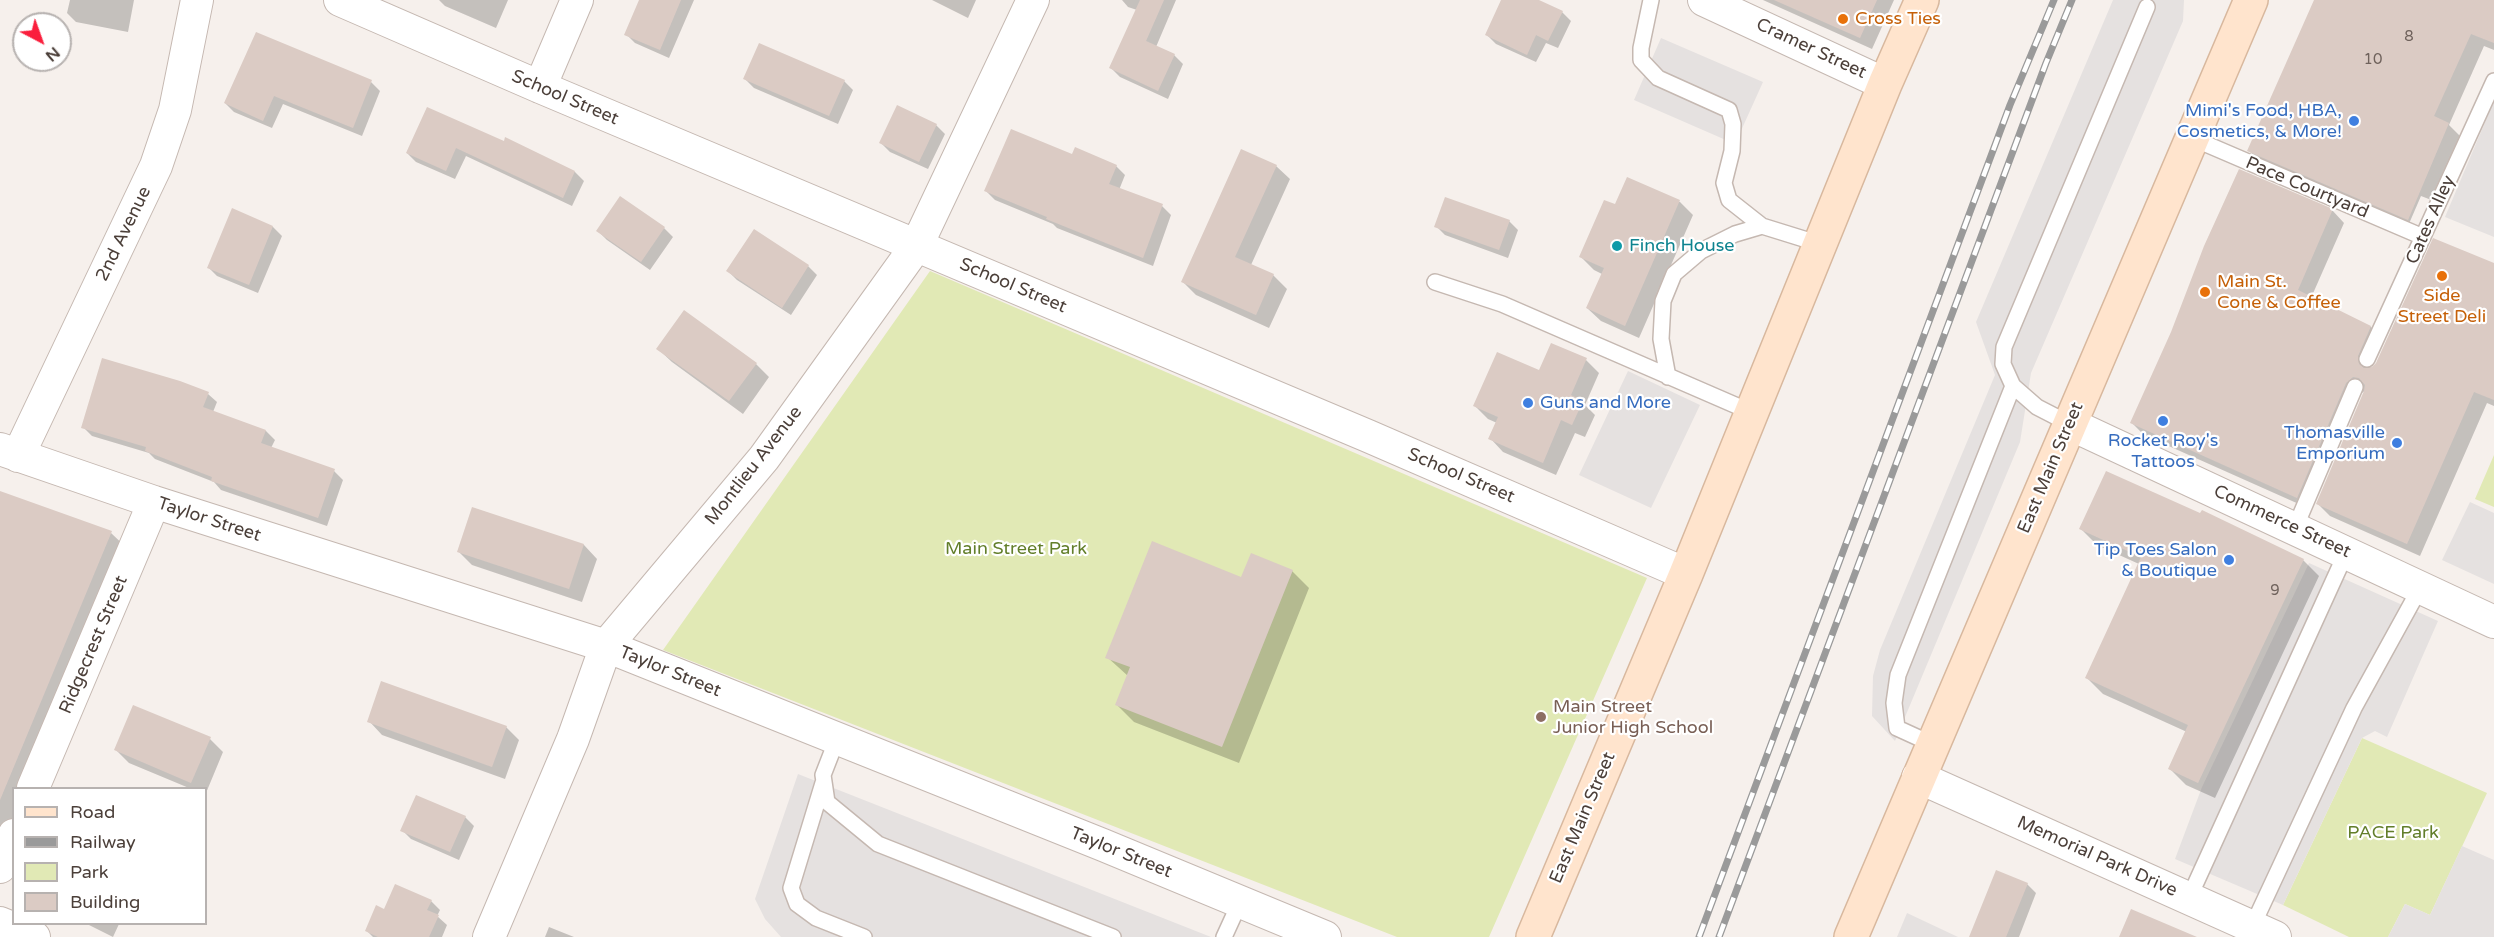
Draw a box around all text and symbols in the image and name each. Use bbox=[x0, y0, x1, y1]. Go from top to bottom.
place label: Cross Ties bbox=[1855, 8, 1941, 30]
north arrow bbox=[12, 12, 72, 72]
marker: Cross Ties bbox=[1836, 12, 1850, 26]
street label: Cramer Street bbox=[1752, 14, 1870, 84]
house number: 8 bbox=[2404, 28, 2414, 46]
text: N bbox=[41, 42, 64, 66]
house number: 10 bbox=[2364, 51, 2382, 69]
street label: School Street bbox=[508, 66, 622, 130]
place label: Mimi's Food, HBA, Cosmetics, & More! bbox=[2177, 100, 2342, 142]
marker: Mimi's Food, HBA, Cosmetics, & More! bbox=[2347, 114, 2361, 128]
street label: Pace Courtyard bbox=[2242, 152, 2372, 224]
street label: Cates Alley bbox=[2402, 172, 2460, 268]
street label: 2nd Avenue bbox=[92, 183, 156, 285]
place label: Finch House bbox=[1629, 235, 1734, 257]
marker: Finch House bbox=[1610, 239, 1624, 253]
street label: School Street bbox=[956, 254, 1070, 318]
marker: Side Street Deli bbox=[2435, 269, 2449, 283]
place label: Main St. Cone & Coffee bbox=[2217, 271, 2341, 314]
marker: Main St. Cone & Coffee bbox=[2198, 285, 2212, 299]
place label: Side Street Deli bbox=[2398, 285, 2486, 328]
place label: Guns and More bbox=[1540, 392, 1671, 414]
marker: Guns and More bbox=[1521, 396, 1535, 410]
street label: East Main Street bbox=[2014, 399, 2088, 537]
street label: Montlieu Avenue bbox=[701, 402, 807, 530]
marker: Rocket Roy's Tattoos bbox=[2156, 414, 2170, 428]
place label: Thomasville Emporium bbox=[2284, 422, 2385, 464]
place label: Rocket Roy's Tattoos bbox=[2108, 430, 2218, 472]
marker: Thomasville Emporium bbox=[2390, 436, 2404, 450]
street label: School Street bbox=[1404, 444, 1518, 508]
street label: Commerce Street bbox=[2210, 481, 2354, 563]
street label: Taylor Street bbox=[155, 493, 263, 547]
park label: Main Street Park bbox=[945, 538, 1087, 560]
place label: Tip Toes Salon & Boutique bbox=[2094, 539, 2217, 582]
marker: Tip Toes Salon & Boutique bbox=[2222, 553, 2236, 567]
street label: Ridgecrest Street bbox=[55, 573, 133, 717]
house number: 9 bbox=[2270, 582, 2280, 600]
street label: Taylor Street bbox=[616, 642, 724, 702]
place label: Main Street Junior High School bbox=[1553, 696, 1713, 738]
marker: Main Street Junior High School bbox=[1534, 710, 1548, 724]
street label: East Main Street bbox=[1546, 749, 1620, 887]
legend bbox=[12, 787, 207, 925]
text: Road bbox=[70, 801, 115, 823]
street label: Memorial Park Drive bbox=[2014, 812, 2180, 902]
park label: PACE Park bbox=[2347, 822, 2439, 844]
street label: Taylor Street bbox=[1067, 823, 1175, 883]
text: Railway bbox=[70, 831, 136, 853]
text: Park bbox=[70, 861, 108, 883]
text: Building bbox=[70, 891, 140, 913]

